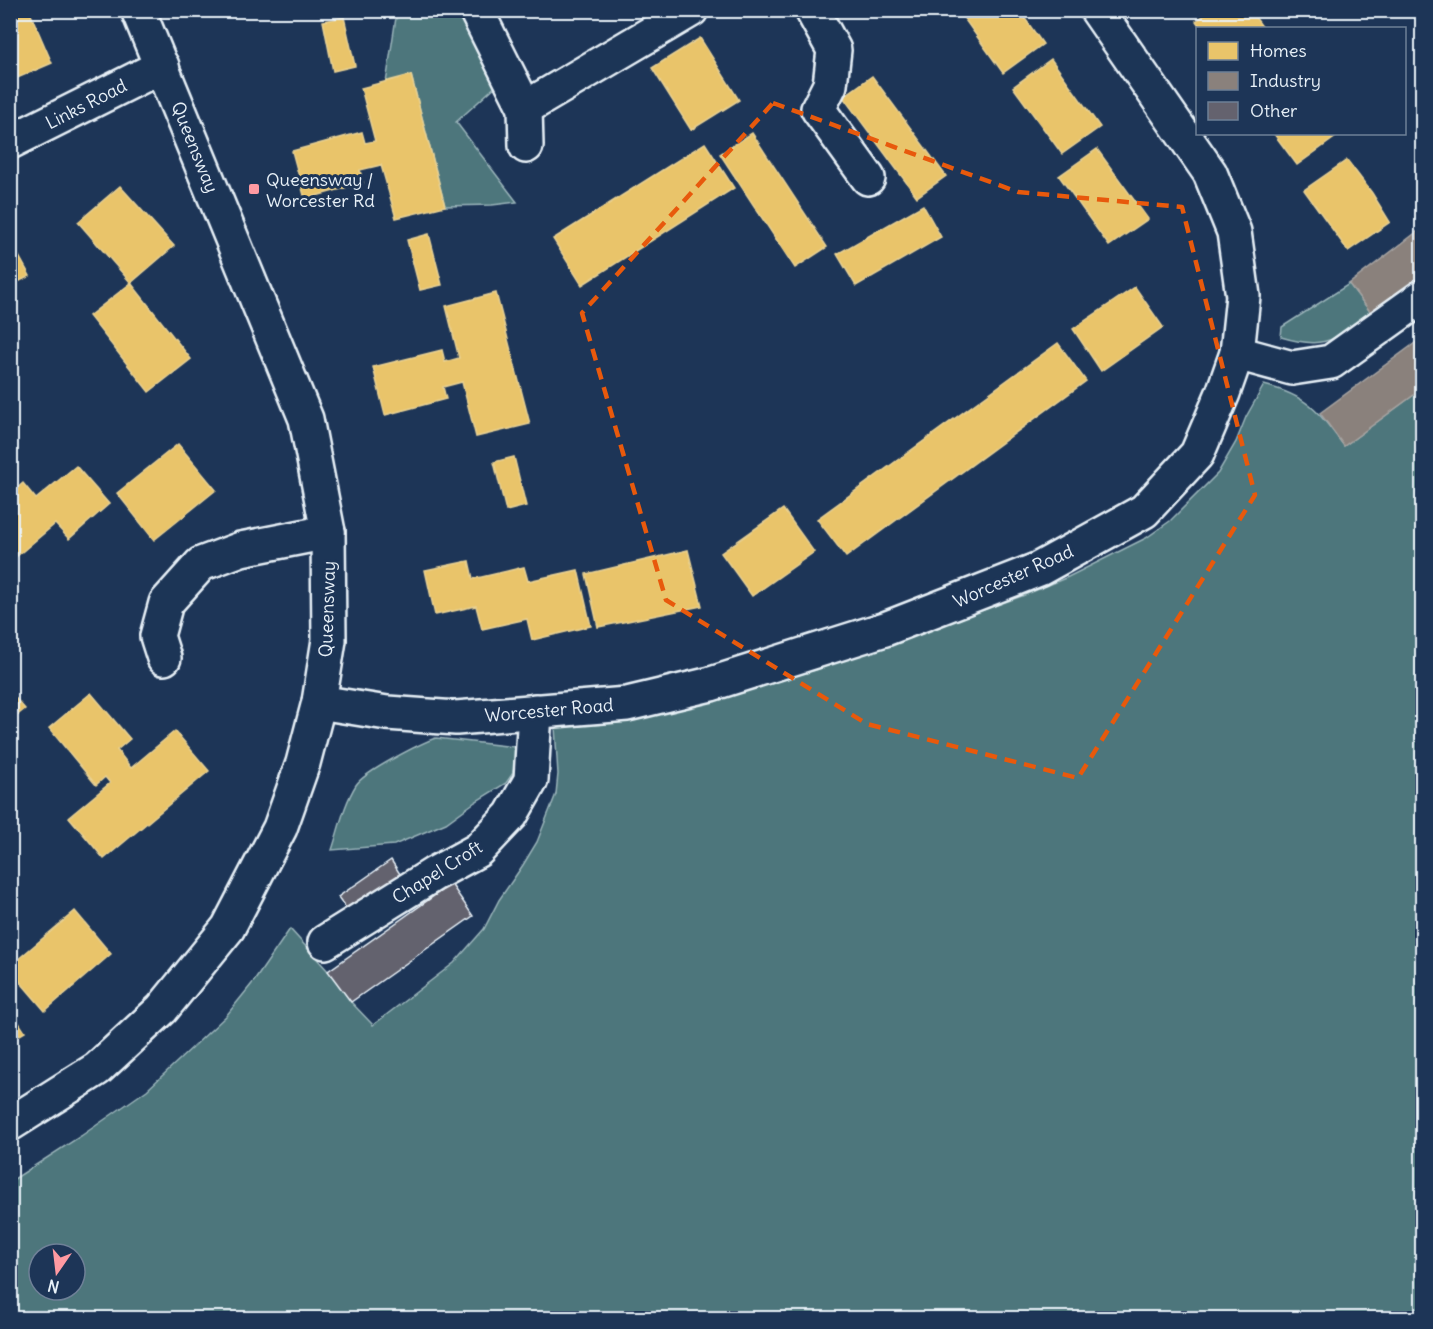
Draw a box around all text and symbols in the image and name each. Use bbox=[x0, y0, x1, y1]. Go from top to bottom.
legend bbox=[1196, 27, 1406, 135]
text: Homes bbox=[1250, 39, 1307, 62]
text: Industry bbox=[1250, 69, 1321, 92]
street label: Links Road bbox=[42, 74, 131, 134]
street label: Queensway bbox=[166, 98, 224, 196]
text: Other bbox=[1250, 99, 1298, 122]
place label: Queensway / Worcester Rd bbox=[266, 168, 375, 212]
marker: Queensway / Worcester Rd bbox=[247, 182, 261, 196]
street label: Worcester Road bbox=[949, 539, 1077, 613]
street label: Queensway bbox=[314, 560, 340, 658]
street label: Worcester Road bbox=[484, 693, 615, 727]
street label: Chapel Croft bbox=[388, 835, 486, 909]
north arrow bbox=[27, 1242, 87, 1302]
text: N bbox=[46, 1276, 61, 1298]

